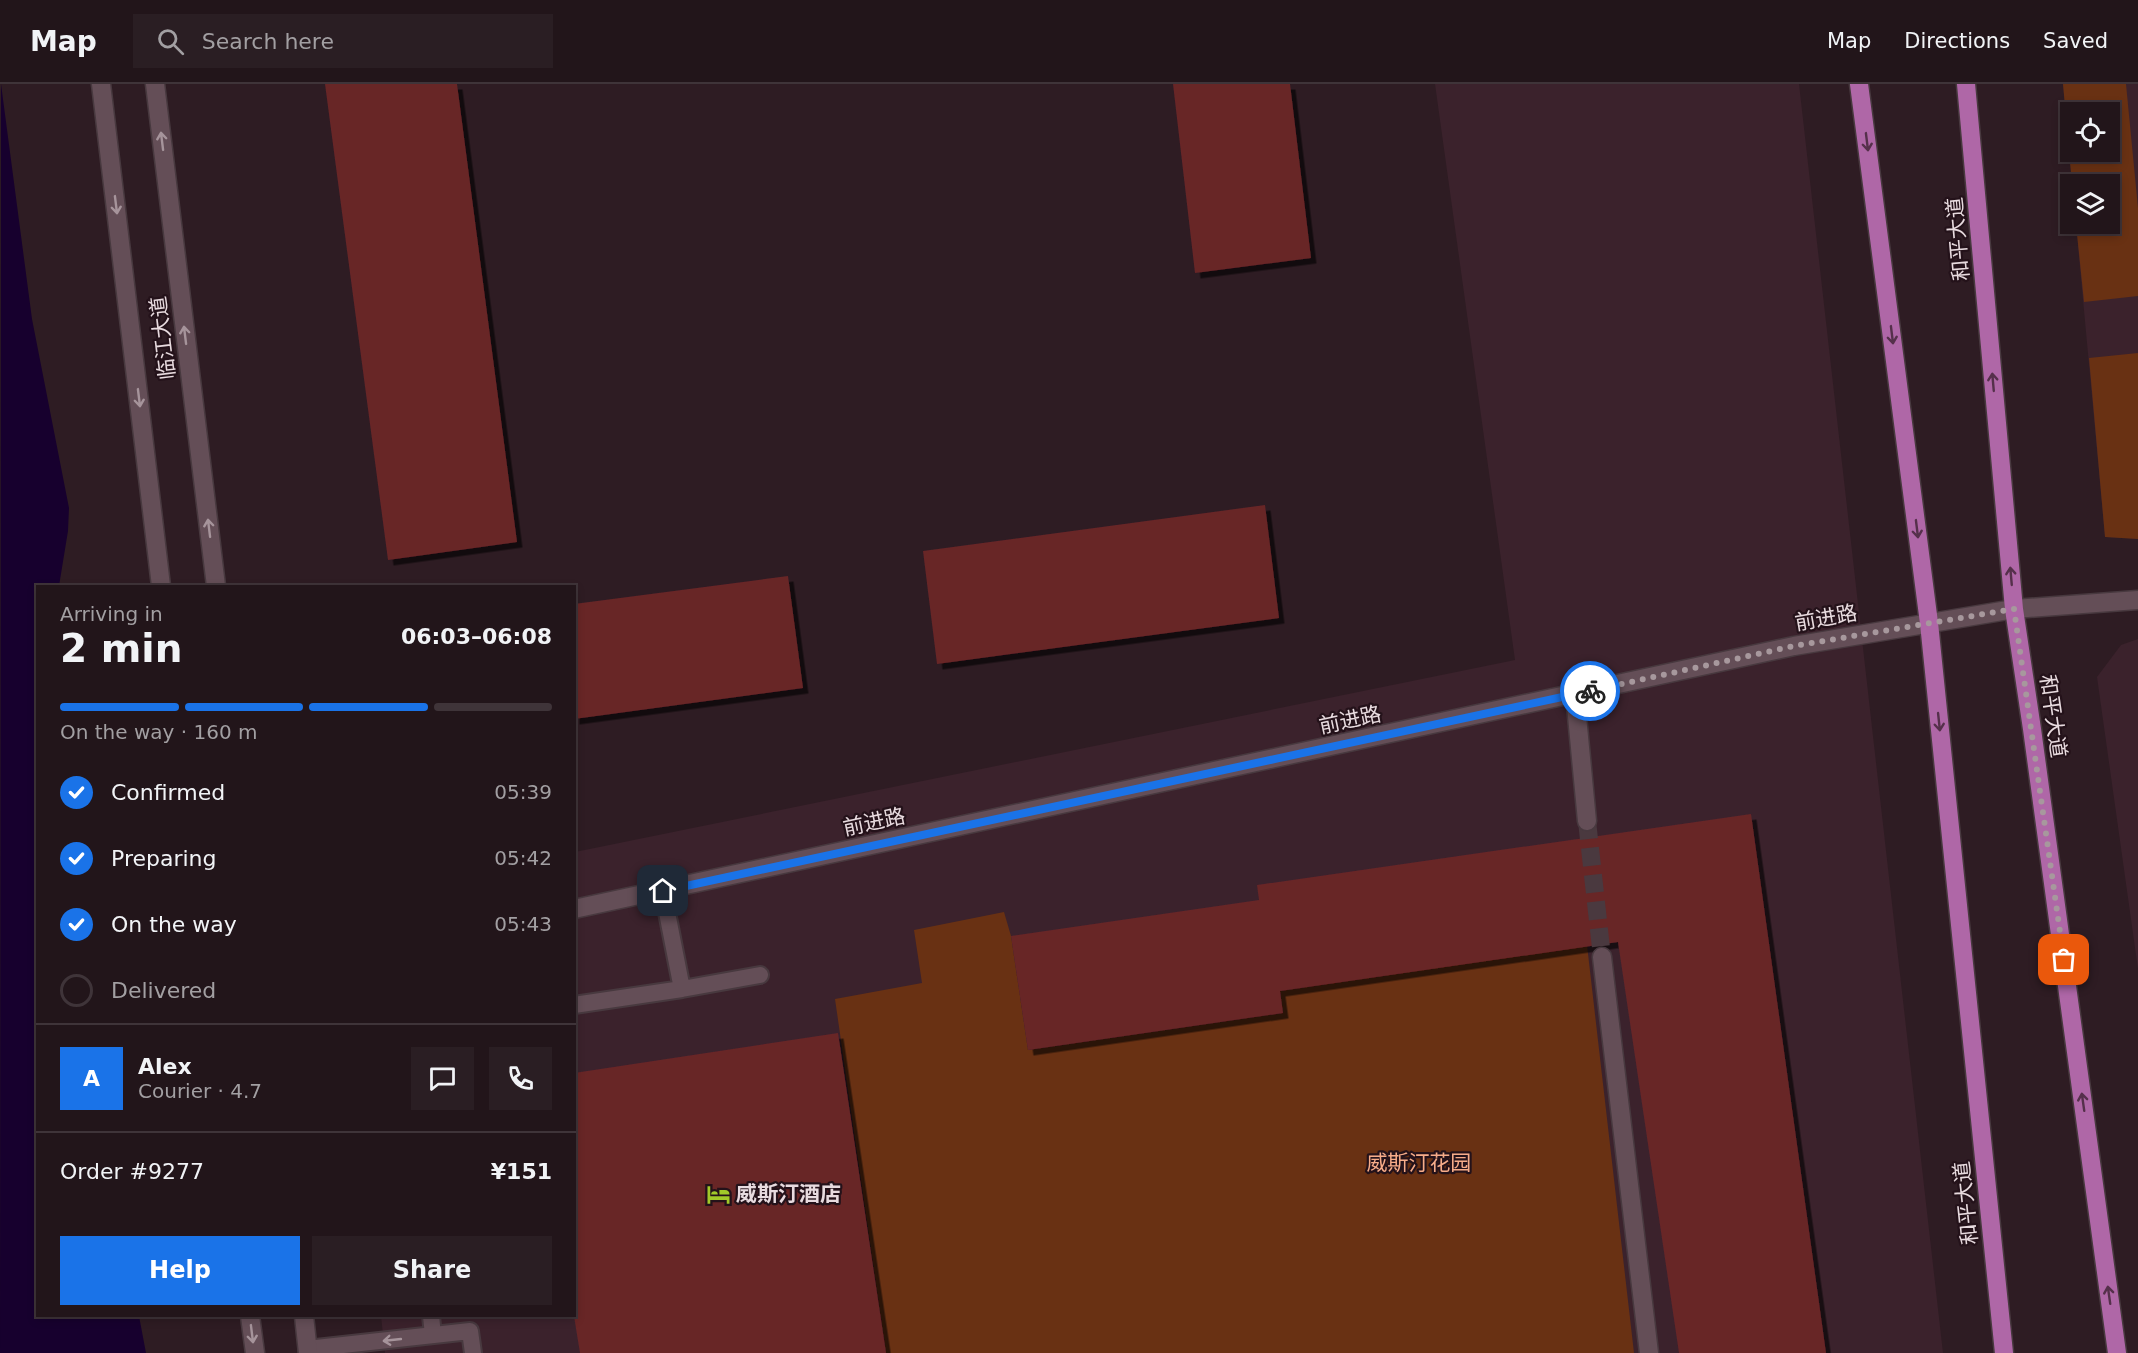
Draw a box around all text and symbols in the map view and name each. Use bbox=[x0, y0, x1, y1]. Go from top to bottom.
search box bbox=[133, 14, 553, 68]
text: Map bbox=[30, 25, 97, 58]
icon: search bbox=[154, 25, 187, 58]
text: Search here bbox=[202, 29, 334, 54]
text: Map bbox=[1827, 29, 1871, 53]
text: Directions bbox=[1904, 29, 2010, 53]
text: Saved bbox=[2043, 29, 2108, 53]
map controls bbox=[2060, 102, 2120, 234]
button: locate bbox=[2060, 102, 2120, 162]
one-way arrow bbox=[156, 132, 167, 152]
one-way arrow bbox=[1861, 132, 1872, 151]
button: layers bbox=[2060, 174, 2120, 234]
one-way arrow bbox=[110, 194, 121, 214]
street label: 和平大道 bbox=[1942, 196, 1974, 282]
street label: 临江大道 bbox=[146, 295, 180, 381]
one-way arrow bbox=[180, 325, 191, 345]
one-way arrow bbox=[1886, 325, 1897, 345]
one-way arrow bbox=[1987, 372, 1998, 392]
one-way arrow bbox=[134, 388, 145, 408]
one-way arrow bbox=[1911, 518, 1922, 538]
one-way arrow bbox=[203, 519, 214, 539]
one-way arrow bbox=[2005, 566, 2016, 586]
street label: 前进路 bbox=[1793, 601, 1859, 635]
text: Arriving in bbox=[60, 602, 163, 626]
text: 06:03–06:08 bbox=[401, 624, 552, 649]
text: 2 min bbox=[60, 626, 182, 671]
courier bbox=[1560, 661, 1620, 721]
street label: 和平大道 bbox=[2035, 673, 2071, 759]
icon: bike bbox=[1574, 675, 1607, 708]
street label: 前进路 bbox=[1317, 702, 1383, 738]
one-way arrow bbox=[1934, 712, 1945, 732]
text: On the way · 160 m bbox=[60, 720, 258, 744]
icon: check bbox=[60, 776, 93, 809]
text: Confirmed bbox=[111, 780, 225, 805]
text: 05:39 bbox=[494, 780, 552, 804]
street label: 前进路 bbox=[841, 804, 907, 840]
icon: check bbox=[60, 842, 93, 875]
text: Preparing bbox=[111, 846, 217, 871]
text: 05:42 bbox=[494, 846, 552, 870]
pin bbox=[637, 865, 688, 916]
icon: home bbox=[646, 874, 679, 907]
icon: check bbox=[60, 908, 93, 941]
text: On the way bbox=[111, 912, 237, 937]
text: 05:43 bbox=[494, 912, 552, 936]
pin bbox=[2038, 934, 2089, 985]
icon: bag bbox=[2047, 943, 2080, 976]
text: Delivered bbox=[111, 978, 216, 1003]
button: chat bbox=[411, 1047, 474, 1110]
button: phone bbox=[489, 1047, 552, 1110]
text: Alex bbox=[138, 1054, 192, 1079]
text: A bbox=[83, 1066, 100, 1091]
text: Courier · 4.7 bbox=[138, 1079, 262, 1103]
one-way arrow bbox=[2077, 1092, 2088, 1112]
park label: 威斯汀花园 bbox=[1367, 1151, 1472, 1175]
text: Order #9277 bbox=[60, 1159, 204, 1184]
text: ¥151 bbox=[491, 1159, 552, 1184]
street label: 和平大道 bbox=[1950, 1160, 1982, 1246]
hotel icon: 威斯汀酒店 bbox=[705, 1181, 731, 1207]
place label: 威斯汀酒店 bbox=[736, 1182, 841, 1206]
button: Help bbox=[60, 1236, 300, 1305]
button: Share bbox=[312, 1236, 552, 1305]
one-way arrow bbox=[2103, 1286, 2114, 1305]
one-way arrow bbox=[247, 1324, 258, 1344]
one-way arrow bbox=[383, 1335, 403, 1346]

